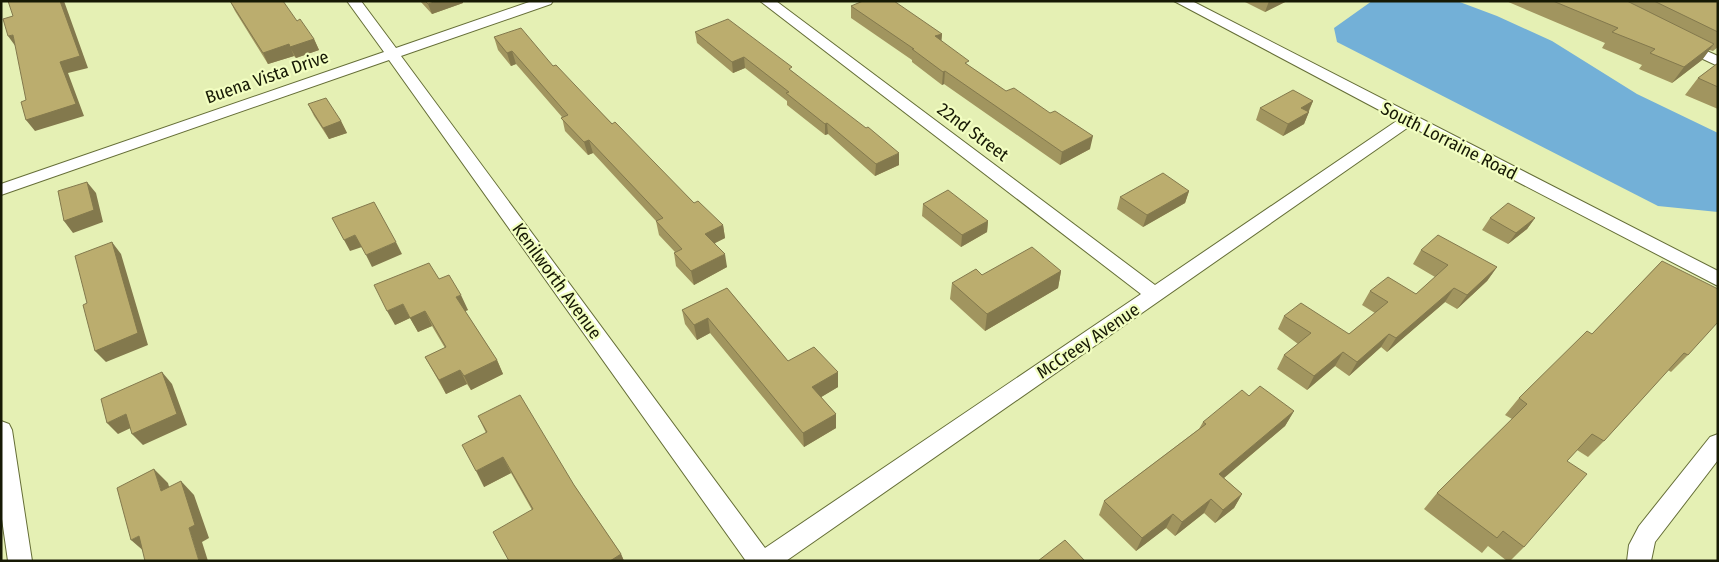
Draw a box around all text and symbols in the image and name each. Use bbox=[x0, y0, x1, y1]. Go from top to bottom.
street label: Buena Vista Drive bbox=[202, 46, 332, 108]
street label: South Lorraine Road bbox=[1377, 97, 1521, 185]
street label: 22nd Street bbox=[933, 98, 1013, 166]
street label: Kenilworth Avenue bbox=[507, 219, 607, 343]
street label: McCreey Avenue bbox=[1032, 298, 1144, 383]

